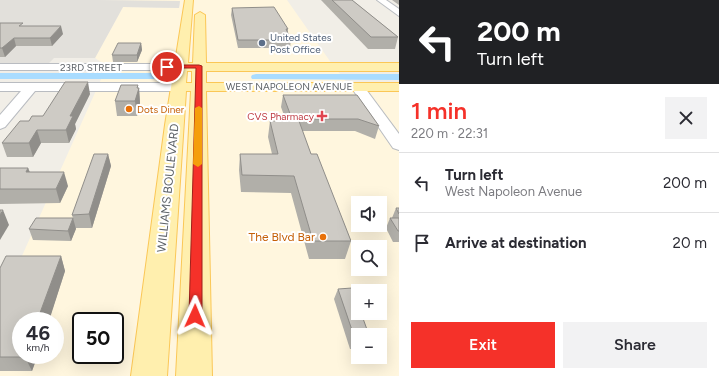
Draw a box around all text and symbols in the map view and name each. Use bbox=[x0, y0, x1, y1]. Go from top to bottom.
text: 200 m bbox=[477, 14, 561, 48]
icon: left bbox=[411, 16, 463, 68]
place label: United States Post Office bbox=[270, 31, 332, 56]
marker: United States Post Office bbox=[257, 38, 267, 48]
text: Turn left bbox=[477, 48, 544, 70]
pin bbox=[150, 50, 184, 84]
icon: arrive bbox=[156, 56, 178, 78]
street label: 23RD STREET bbox=[60, 61, 122, 74]
street label: WEST NAPOLEON AVENUE bbox=[226, 80, 352, 93]
text: 1 min bbox=[411, 96, 467, 125]
button: close bbox=[665, 97, 707, 139]
place label: Dots Diner bbox=[137, 103, 185, 116]
marker: Dots Diner bbox=[124, 104, 134, 114]
place label: CVS Pharmacy bbox=[247, 110, 315, 123]
marker: CVS Pharmacy bbox=[317, 111, 327, 121]
street label: WILLIAMS BOULEVARD bbox=[154, 123, 182, 253]
text: 220 m · 22:31 bbox=[411, 126, 488, 141]
text: Turn left bbox=[445, 166, 503, 184]
icon: left bbox=[411, 172, 433, 194]
text: 200 m bbox=[663, 174, 707, 192]
text: West Napoleon Avenue bbox=[445, 184, 582, 199]
map controls bbox=[351, 196, 387, 364]
button: sound bbox=[351, 196, 387, 232]
place label: The Blvd Bar bbox=[249, 230, 315, 244]
marker: The Blvd Bar bbox=[318, 232, 328, 242]
icon: arrive bbox=[411, 232, 433, 254]
text: Arrive at destination bbox=[445, 234, 586, 252]
text: 20 m bbox=[673, 234, 707, 252]
button: search bbox=[351, 240, 387, 276]
button: + bbox=[351, 284, 387, 320]
position arrow bbox=[174, 295, 216, 337]
speed limit sign: 50 bbox=[72, 312, 124, 364]
text: 46 bbox=[26, 321, 50, 345]
button: Exit bbox=[411, 322, 555, 368]
button: Share bbox=[563, 322, 707, 368]
button: − bbox=[351, 328, 387, 364]
text: km/h bbox=[27, 341, 49, 354]

